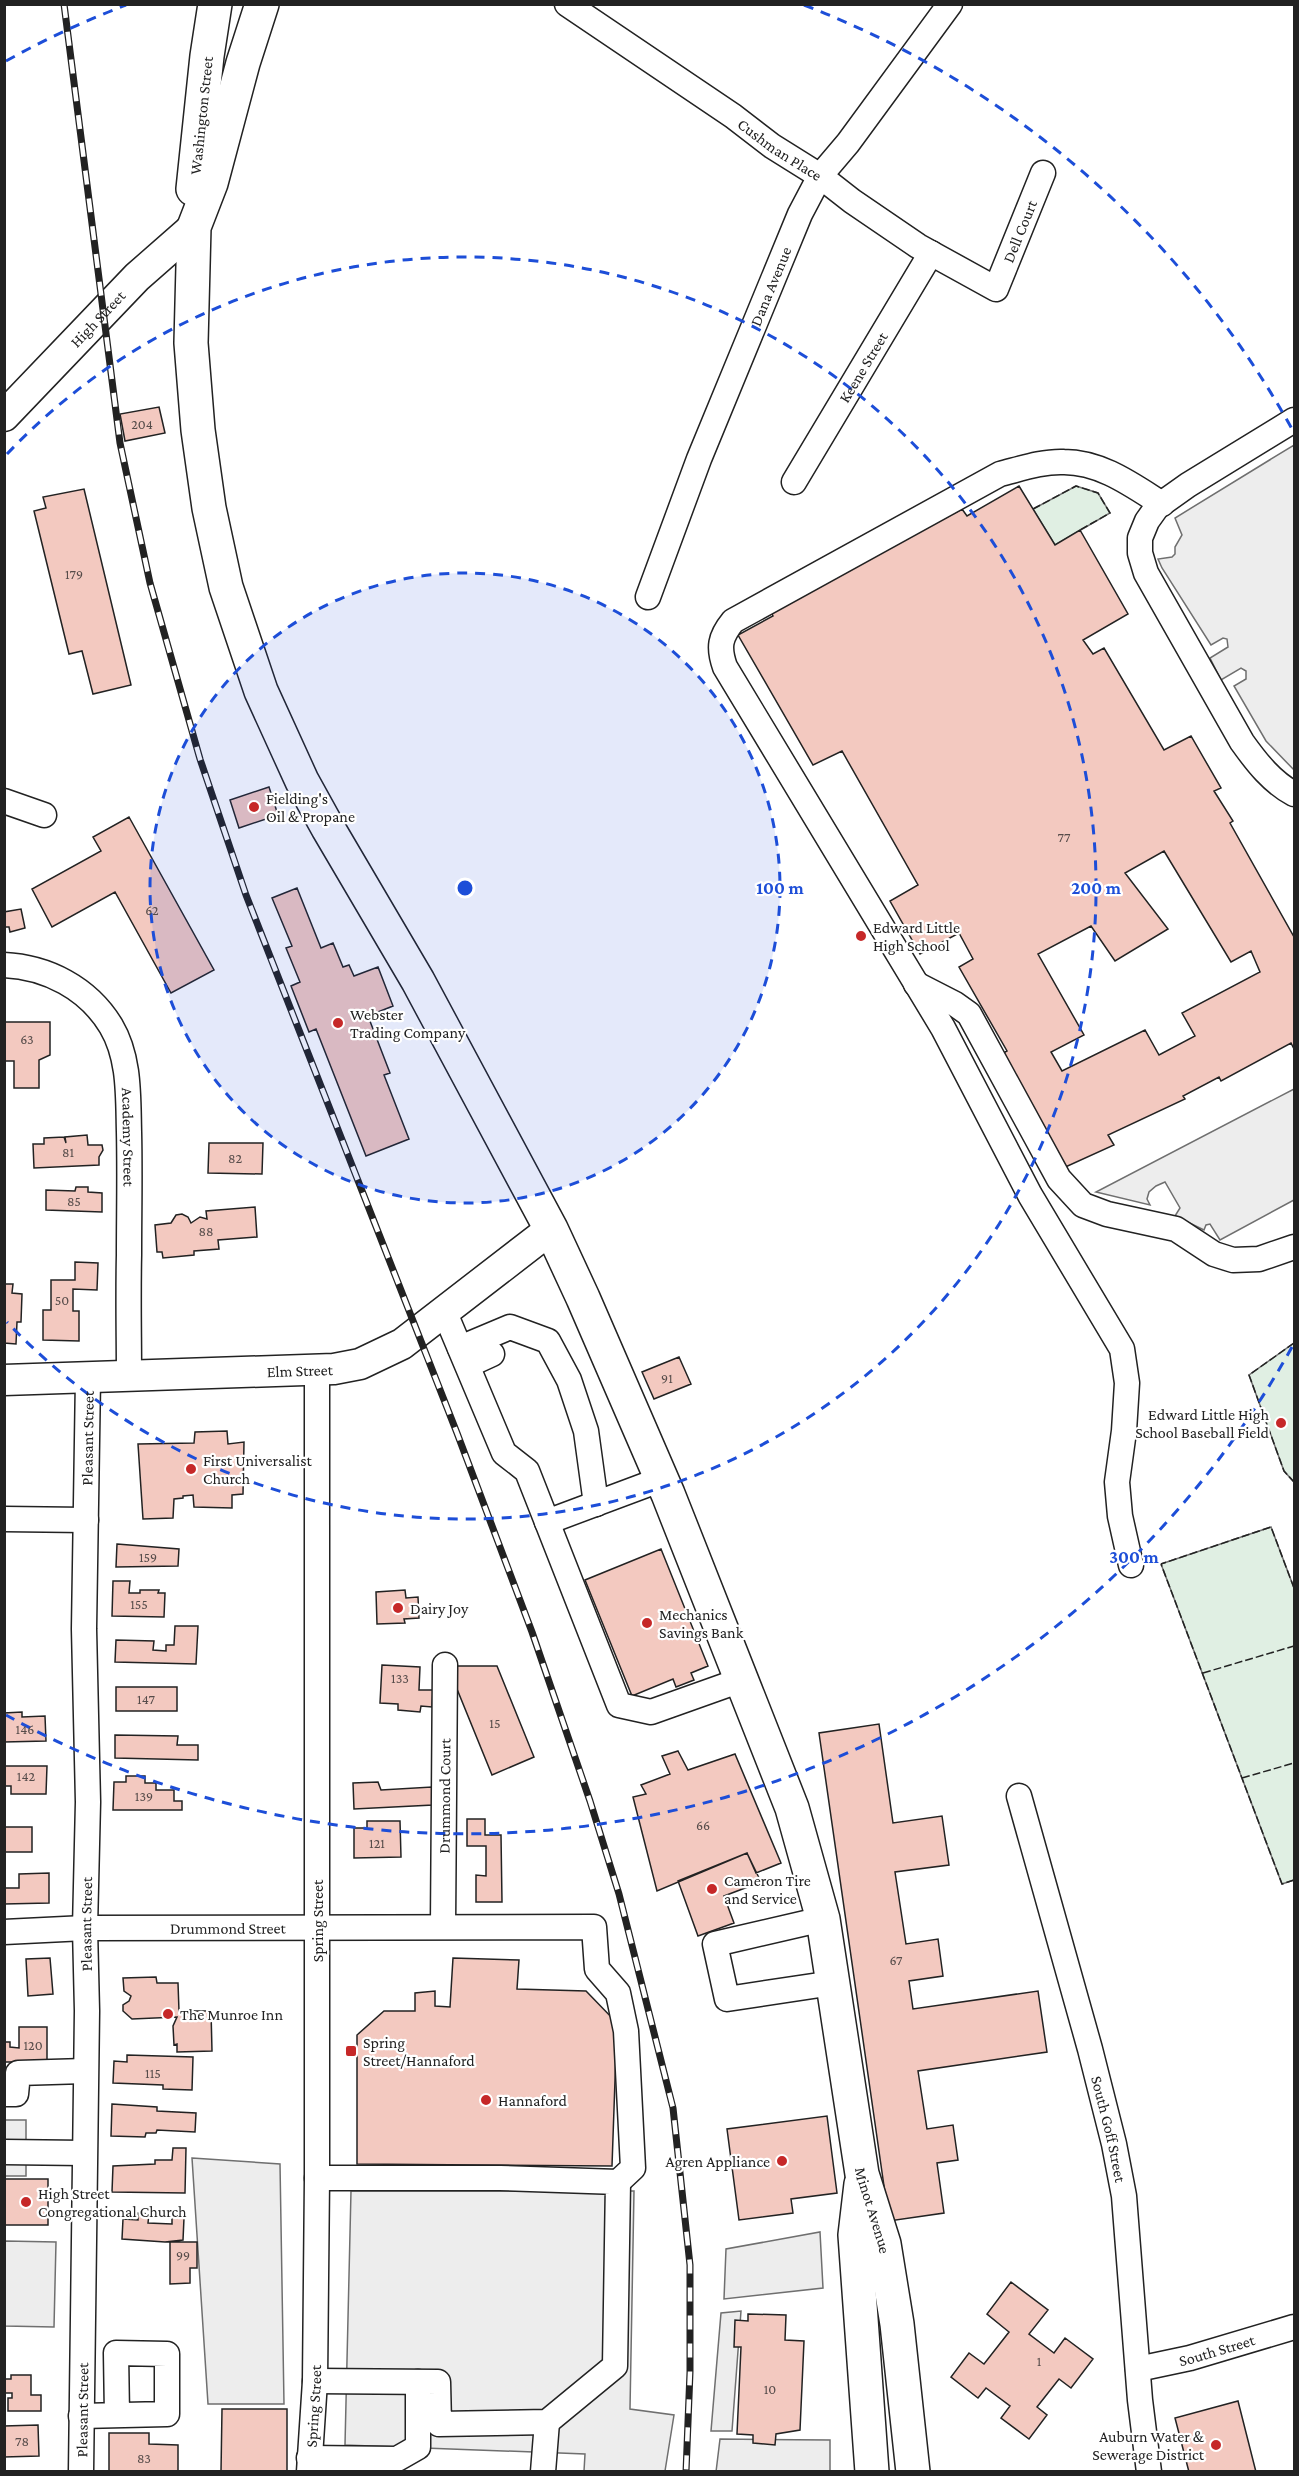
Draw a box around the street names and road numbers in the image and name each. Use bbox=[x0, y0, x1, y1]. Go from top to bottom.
street label: Washington Street bbox=[186, 55, 216, 175]
street label: Cushman Place bbox=[735, 115, 825, 184]
street label: Dell Court bbox=[999, 197, 1040, 265]
street label: Dana Avenue bbox=[746, 244, 794, 328]
street label: High Street bbox=[66, 286, 129, 350]
street label: Keene Street bbox=[835, 328, 891, 405]
street label: Academy Street bbox=[119, 1087, 138, 1187]
street label: Elm Street bbox=[266, 1361, 334, 1380]
street label: Pleasant Street bbox=[78, 1390, 96, 1486]
street label: Drummond Court bbox=[435, 1738, 453, 1854]
street label: Pleasant Street bbox=[76, 1876, 95, 1972]
street label: Spring Street bbox=[309, 1879, 327, 1962]
street label: Drummond Street bbox=[170, 1919, 287, 1936]
street label: South Goff Street bbox=[1089, 2074, 1130, 2184]
street label: Minot Avenue bbox=[853, 2166, 894, 2255]
street label: South Street bbox=[1177, 2331, 1257, 2369]
street label: Pleasant Street bbox=[73, 2362, 91, 2457]
street label: Spring Street bbox=[302, 2364, 324, 2448]

